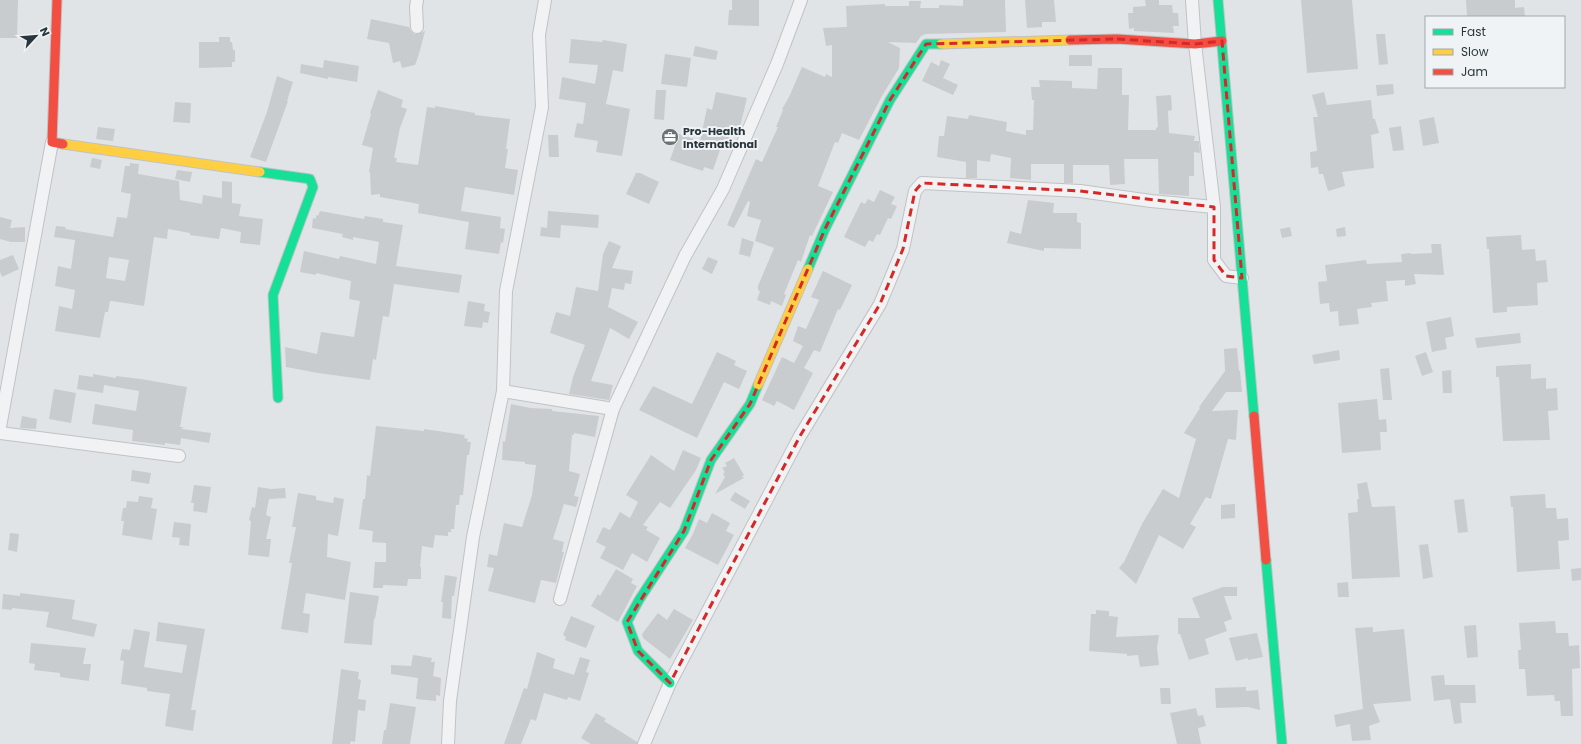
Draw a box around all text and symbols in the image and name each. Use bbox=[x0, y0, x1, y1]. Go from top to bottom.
north arrow bbox=[16, 16, 56, 56]
legend bbox=[1425, 16, 1565, 88]
text: Fast bbox=[1461, 23, 1486, 40]
text: N bbox=[36, 24, 54, 39]
text: Slow bbox=[1461, 43, 1489, 60]
text: Jam bbox=[1461, 63, 1488, 80]
place label: Pro-Health International bbox=[683, 123, 757, 152]
office icon: Pro-Health International bbox=[660, 127, 680, 147]

